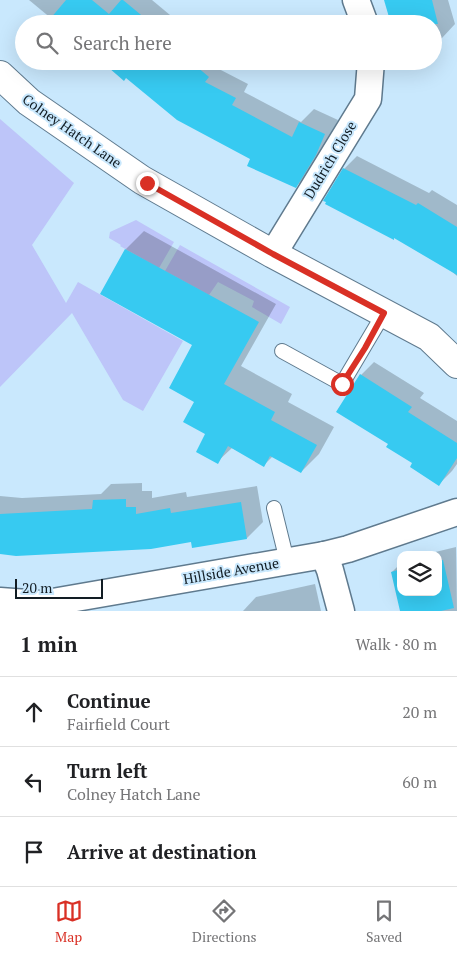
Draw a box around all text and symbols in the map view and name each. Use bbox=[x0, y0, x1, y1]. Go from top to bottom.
search box bbox=[15, 15, 442, 70]
icon: search bbox=[33, 29, 61, 57]
text: Search here bbox=[73, 30, 172, 55]
street label: Colney Hatch Lane bbox=[19, 89, 126, 172]
street label: Dudrich Close bbox=[299, 117, 360, 202]
route end bbox=[136, 172, 159, 195]
route start bbox=[331, 373, 354, 396]
map controls bbox=[397, 551, 442, 596]
button: layers bbox=[397, 551, 442, 596]
street label: Hillside Avenue bbox=[182, 553, 280, 588]
scale bar bbox=[15, 576, 102, 599]
text: 20 m bbox=[22, 578, 52, 597]
text: 1 min bbox=[20, 630, 77, 658]
text: Walk · 80 m bbox=[356, 633, 437, 655]
text: Continue bbox=[67, 688, 151, 713]
icon: ahead bbox=[20, 698, 48, 726]
text: 20 m bbox=[402, 701, 437, 723]
text: Fairfield Court bbox=[67, 713, 170, 735]
text: Turn left bbox=[67, 758, 148, 783]
icon: left bbox=[20, 768, 48, 796]
text: 60 m bbox=[402, 771, 437, 793]
text: Colney Hatch Lane bbox=[67, 783, 201, 805]
icon: arrive bbox=[20, 838, 48, 866]
text: Arrive at destination bbox=[67, 839, 256, 864]
tab: Map bbox=[55, 897, 83, 946]
tab: Directions bbox=[192, 897, 257, 946]
tab: Saved bbox=[366, 897, 402, 946]

